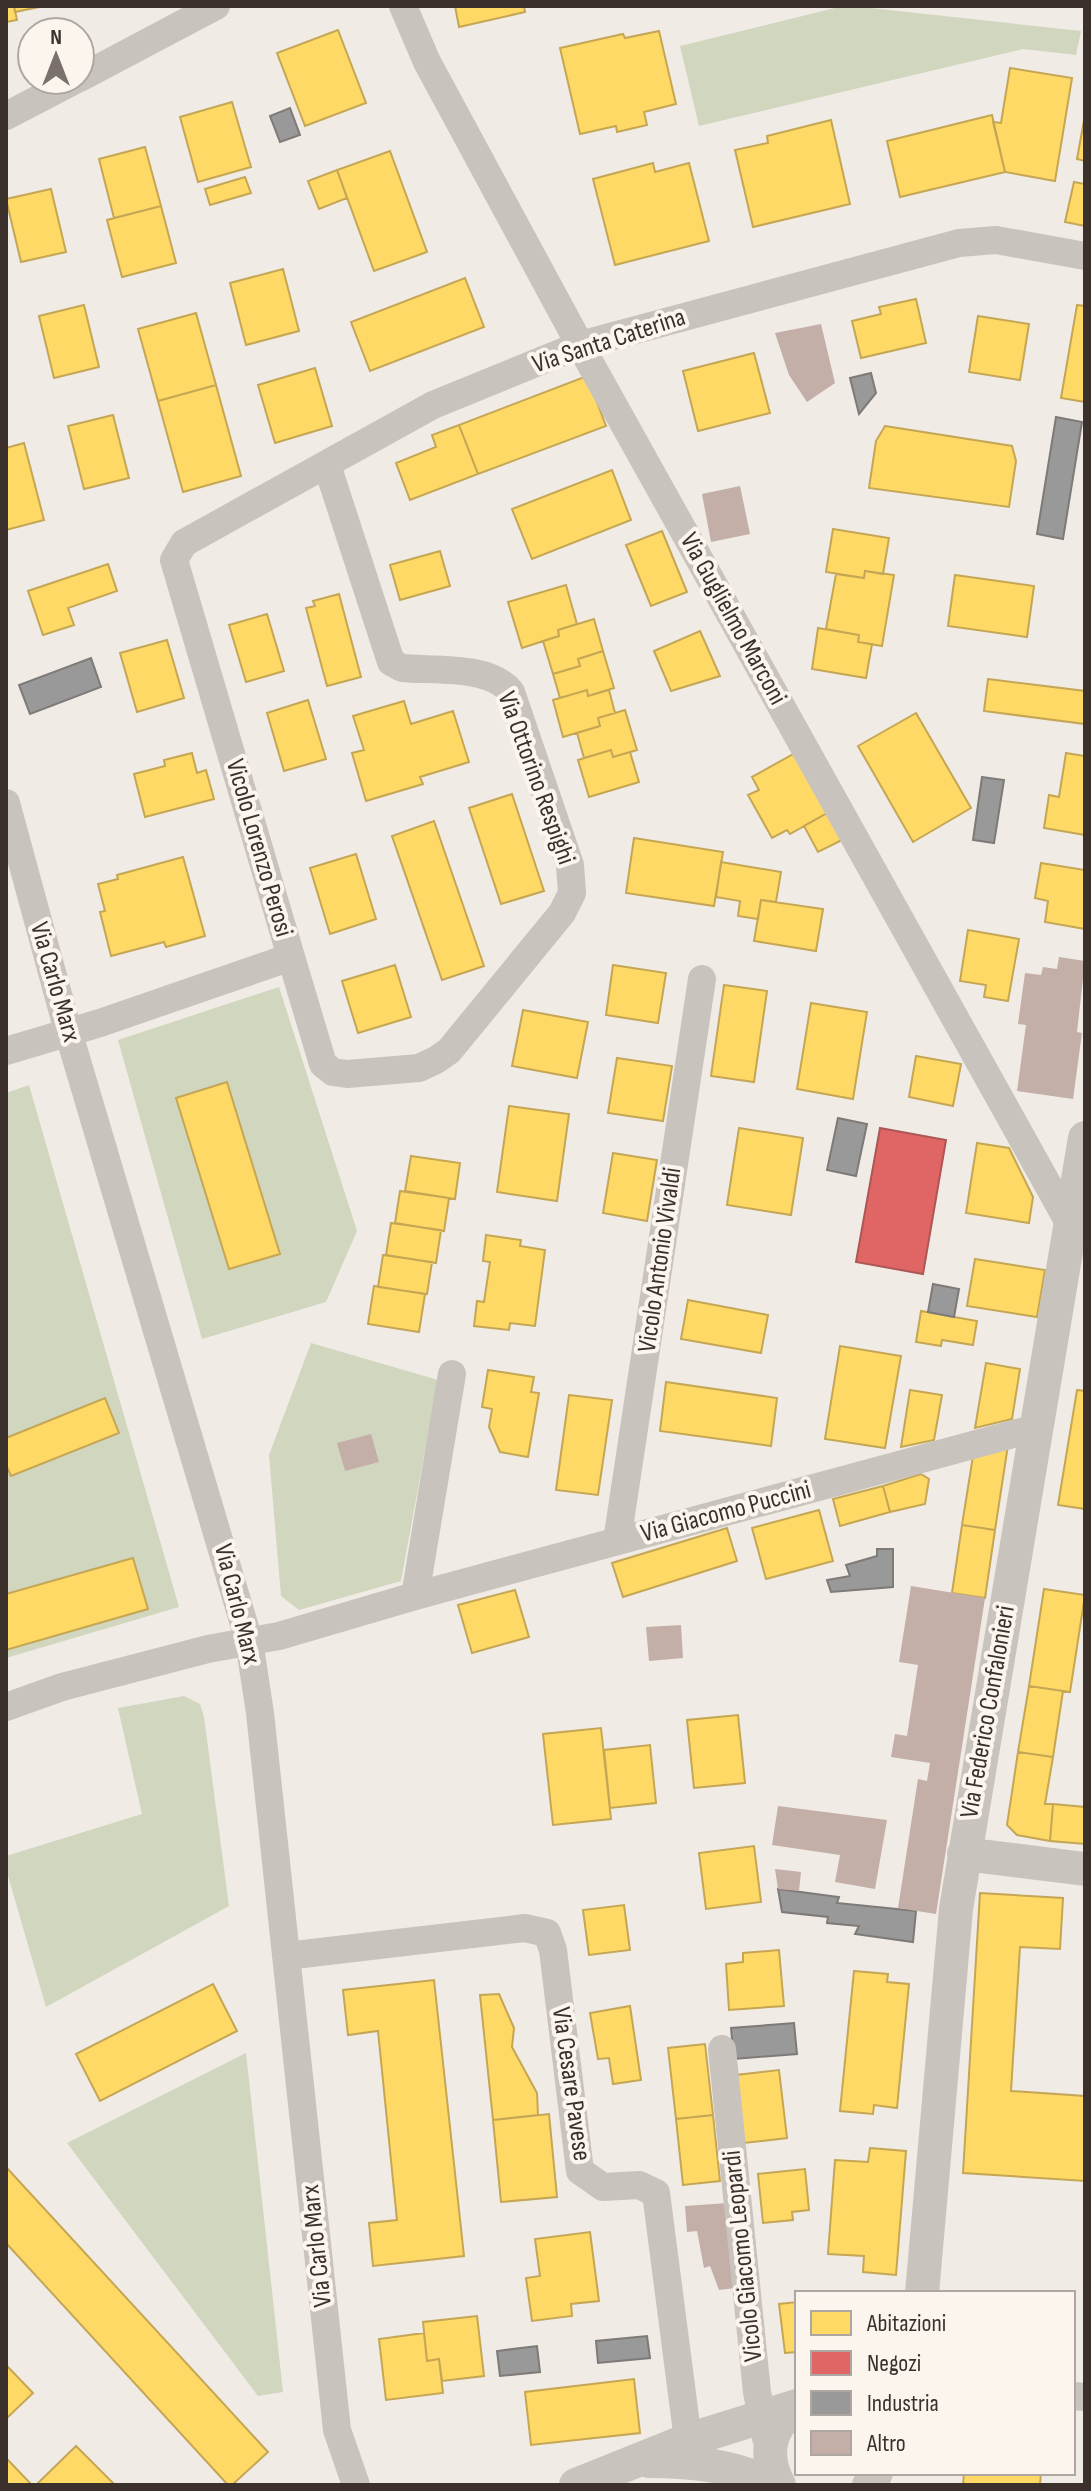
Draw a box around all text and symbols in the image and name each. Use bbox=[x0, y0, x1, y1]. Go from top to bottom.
north arrow bbox=[16, 16, 96, 96]
text: N bbox=[50, 24, 62, 51]
street label: Via Santa Caterina bbox=[529, 302, 689, 380]
street label: Via Guglielmo Marconi bbox=[673, 528, 793, 710]
street label: Via Ottorino Respighi bbox=[490, 687, 582, 869]
street label: Vicolo Lorenzo Perosi bbox=[219, 756, 299, 940]
street label: Via Carlo Marx bbox=[23, 919, 87, 1046]
street label: Vicolo Antonio Vivaldi bbox=[632, 1166, 688, 1354]
street label: Via Giacomo Puccini bbox=[638, 1474, 814, 1550]
street label: Via Carlo Marx bbox=[207, 1541, 267, 1668]
street label: Via Federico Confalonieri bbox=[954, 1603, 1022, 1821]
street label: Via Cesare Pavese bbox=[545, 2005, 597, 2163]
street label: Vicolo Giacomo Leopardi bbox=[717, 2149, 769, 2363]
street label: Via Carlo Marx bbox=[295, 2183, 339, 2309]
legend bbox=[795, 2291, 1075, 2475]
text: Abitazioni bbox=[866, 2309, 946, 2338]
text: Negozi bbox=[867, 2349, 921, 2378]
text: Industria bbox=[867, 2389, 939, 2418]
text: Altro bbox=[866, 2429, 906, 2458]

